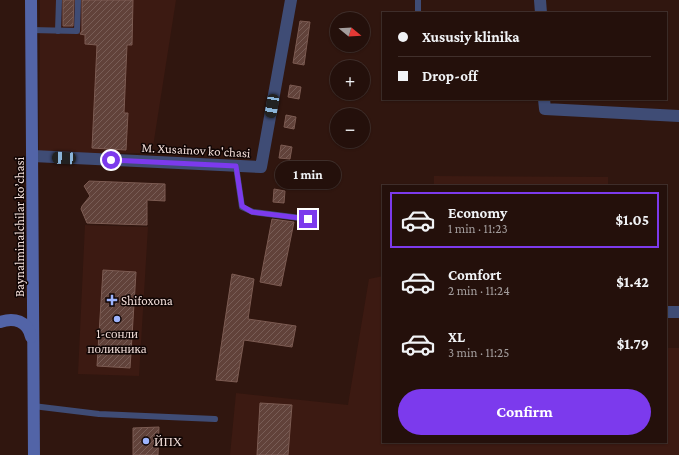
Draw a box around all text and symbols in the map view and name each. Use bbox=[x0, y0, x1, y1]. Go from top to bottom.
north arrow bbox=[330, 12, 370, 52]
map controls bbox=[330, 12, 370, 148]
text: Xususiy klinika bbox=[422, 29, 520, 45]
button: + bbox=[330, 60, 370, 100]
text: Drop-off bbox=[422, 68, 478, 84]
car bbox=[264, 93, 280, 119]
button: − bbox=[330, 108, 370, 148]
street label: M. Xusainov ko'chasi bbox=[141, 140, 251, 160]
car bbox=[52, 151, 76, 165]
route start bbox=[102, 151, 120, 169]
street label: Baynalminalchilar ko’chasi bbox=[12, 156, 27, 297]
callout: 1 min bbox=[275, 161, 341, 189]
text: 1 min bbox=[293, 167, 323, 182]
icon: car bbox=[400, 202, 436, 238]
text: Economy bbox=[448, 205, 507, 221]
route end bbox=[299, 210, 317, 228]
text: $1.05 bbox=[616, 212, 649, 228]
text: 1 min · 11:23 bbox=[448, 221, 508, 236]
icon: car bbox=[400, 264, 436, 300]
text: Comfort bbox=[448, 267, 502, 283]
text: $1.42 bbox=[616, 274, 649, 290]
text: 2 min · 11:24 bbox=[448, 283, 510, 298]
place label: Shifoxona bbox=[121, 293, 173, 308]
marker: Shifoxona bbox=[106, 294, 118, 306]
marker: 1-сонли поликника bbox=[112, 314, 122, 324]
place label: 1-сонли поликника bbox=[88, 326, 147, 356]
icon: car bbox=[400, 326, 436, 362]
text: XL bbox=[448, 329, 465, 345]
text: $1.79 bbox=[617, 336, 649, 352]
text: 3 min · 11:25 bbox=[448, 345, 509, 360]
button: Confirm bbox=[398, 389, 651, 435]
place label: ЙПХ bbox=[154, 434, 183, 449]
marker: ЙПХ bbox=[141, 436, 151, 446]

